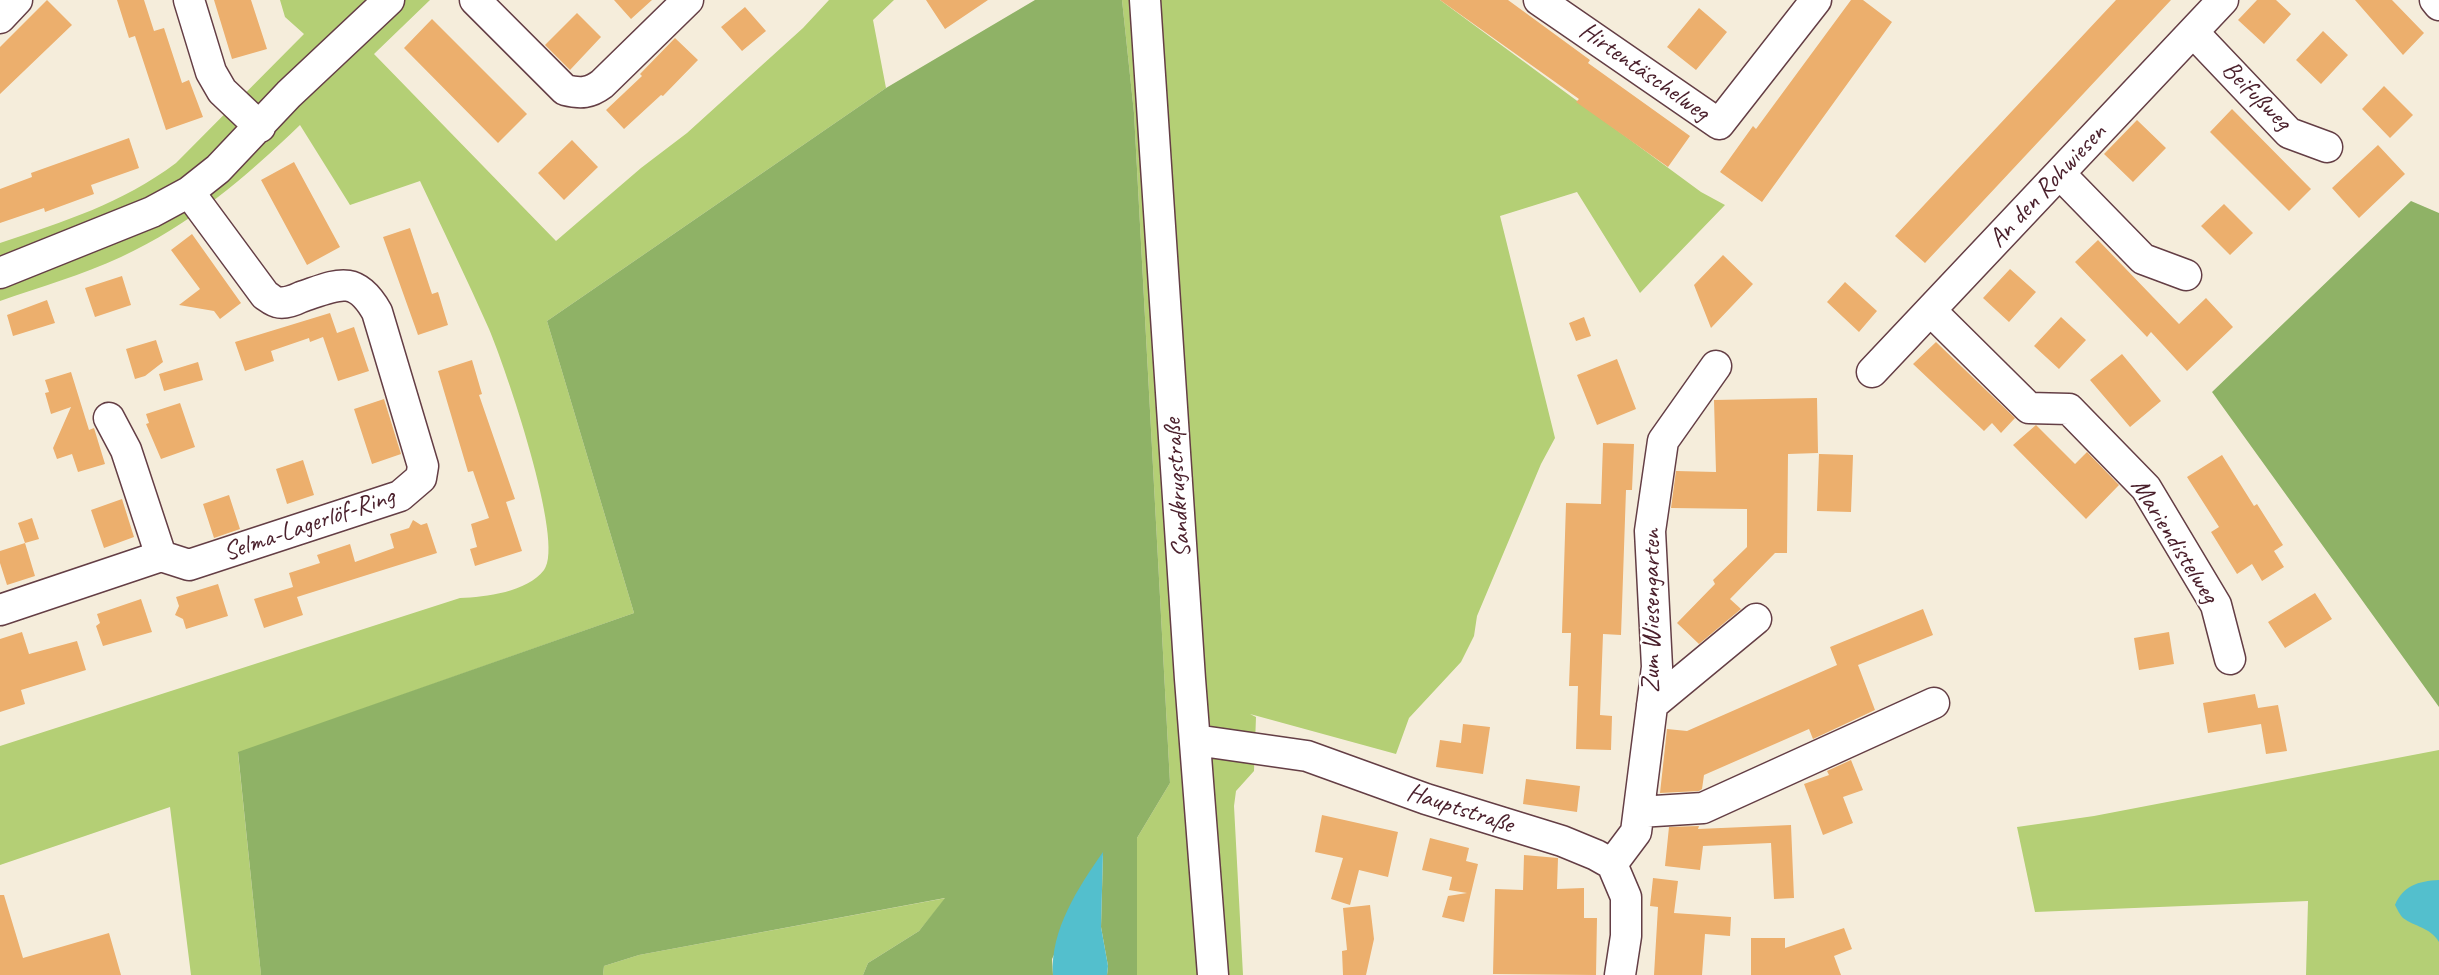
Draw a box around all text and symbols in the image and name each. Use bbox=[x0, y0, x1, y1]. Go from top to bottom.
street label: Hirtentäschelweg bbox=[1573, 16, 1715, 128]
street label: Beifußweg bbox=[2215, 55, 2297, 137]
street label: An den Rohwiesen bbox=[1983, 118, 2113, 254]
street label: Sandkrugstraße bbox=[1158, 417, 1198, 559]
street label: Mariendistelweg bbox=[2123, 473, 2225, 609]
street label: Selma-Lagerlöf-Ring bbox=[219, 481, 399, 569]
street label: Zum Wiesengarten bbox=[1636, 529, 1668, 693]
street label: Hauptstraße bbox=[1403, 777, 1517, 841]

